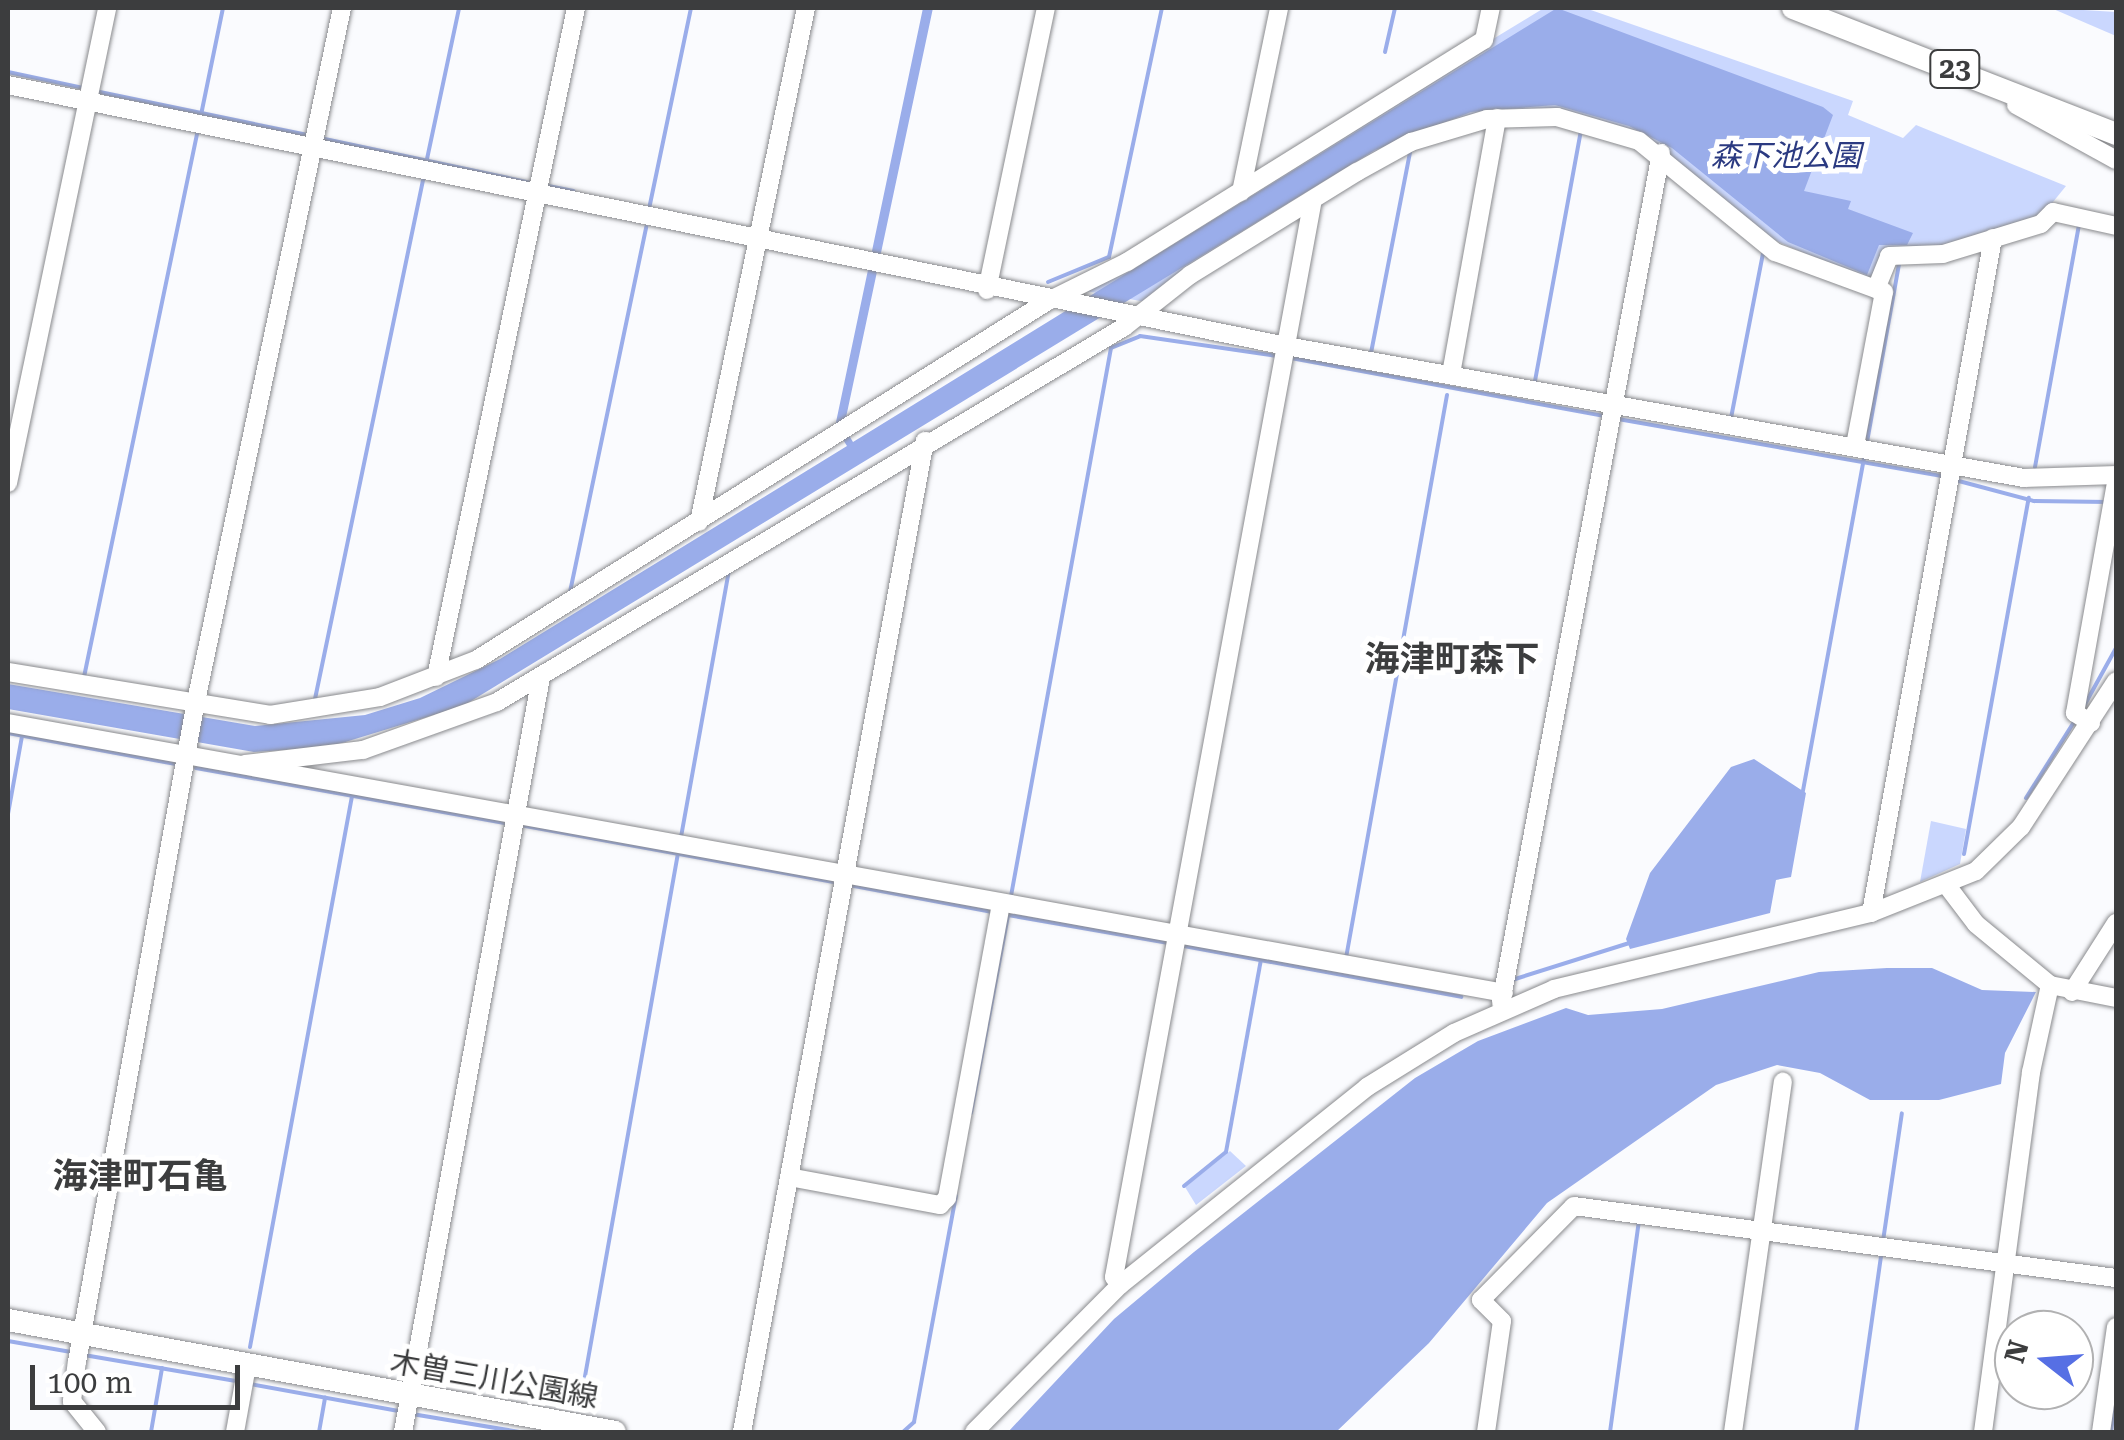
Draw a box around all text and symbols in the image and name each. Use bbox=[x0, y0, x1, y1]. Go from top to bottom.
road number: 23 bbox=[1928, 46, 1982, 92]
park label: 森下池公園 bbox=[1711, 138, 1861, 174]
district label: 海津町森下 bbox=[1365, 639, 1539, 681]
district label: 海津町石亀 bbox=[53, 1156, 227, 1198]
north arrow bbox=[1994, 1310, 2094, 1410]
text: N bbox=[1998, 1337, 2036, 1367]
street label: 木曽三川公園線 bbox=[387, 1344, 601, 1416]
scale bar bbox=[35, 1345, 245, 1407]
text: 100 m bbox=[47, 1365, 132, 1400]

